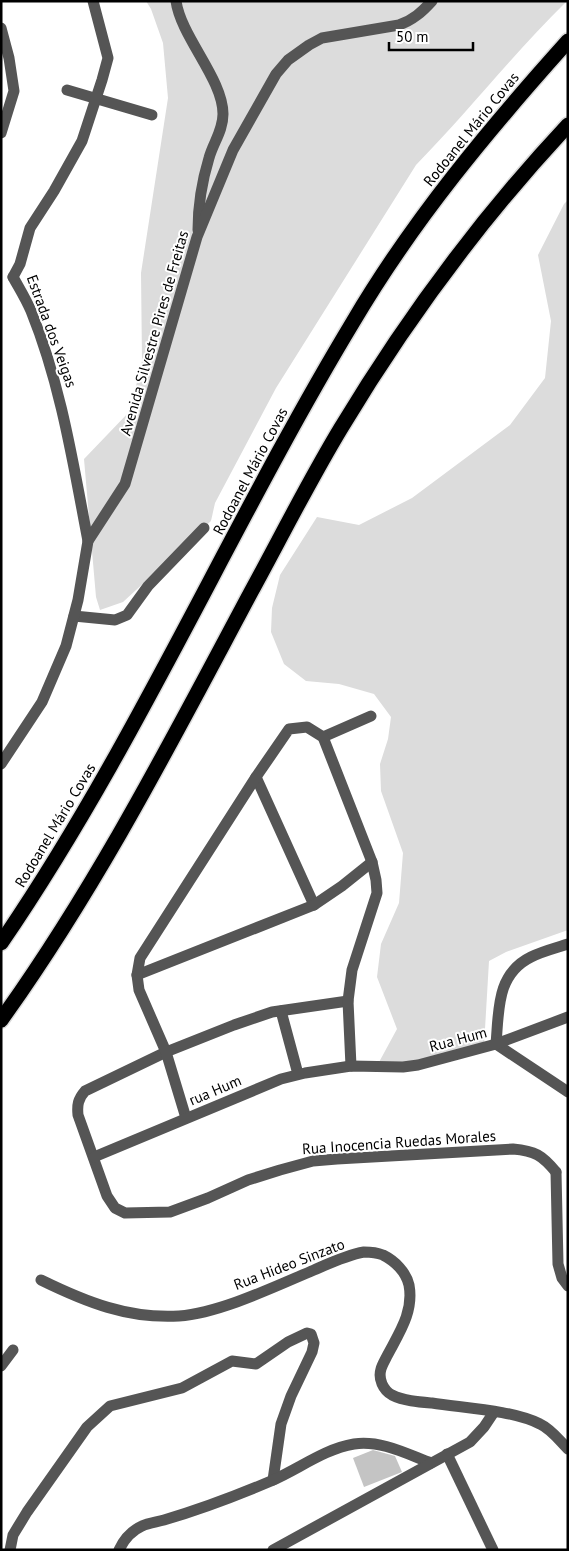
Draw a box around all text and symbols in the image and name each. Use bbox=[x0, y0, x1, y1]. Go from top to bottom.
scale bar bbox=[389, 20, 473, 52]
text: 50 m bbox=[396, 27, 429, 46]
street label: Rodoanel Mário Covas bbox=[419, 68, 523, 190]
street label: Avenida Silvestre Pires de Freitas bbox=[116, 228, 192, 438]
street label: Estrada dos Veigas bbox=[23, 272, 81, 390]
street label: Rodoanel Mário Covas bbox=[208, 404, 292, 538]
street label: Rodoanel Mário Covas bbox=[10, 760, 100, 890]
street label: Rua Hum bbox=[427, 1022, 489, 1056]
street label: rua Hum bbox=[186, 1071, 244, 1109]
street label: Rua Inocencia Ruedas Morales bbox=[301, 1126, 497, 1158]
street label: Rua Hideo Sinzato bbox=[231, 1234, 347, 1294]

